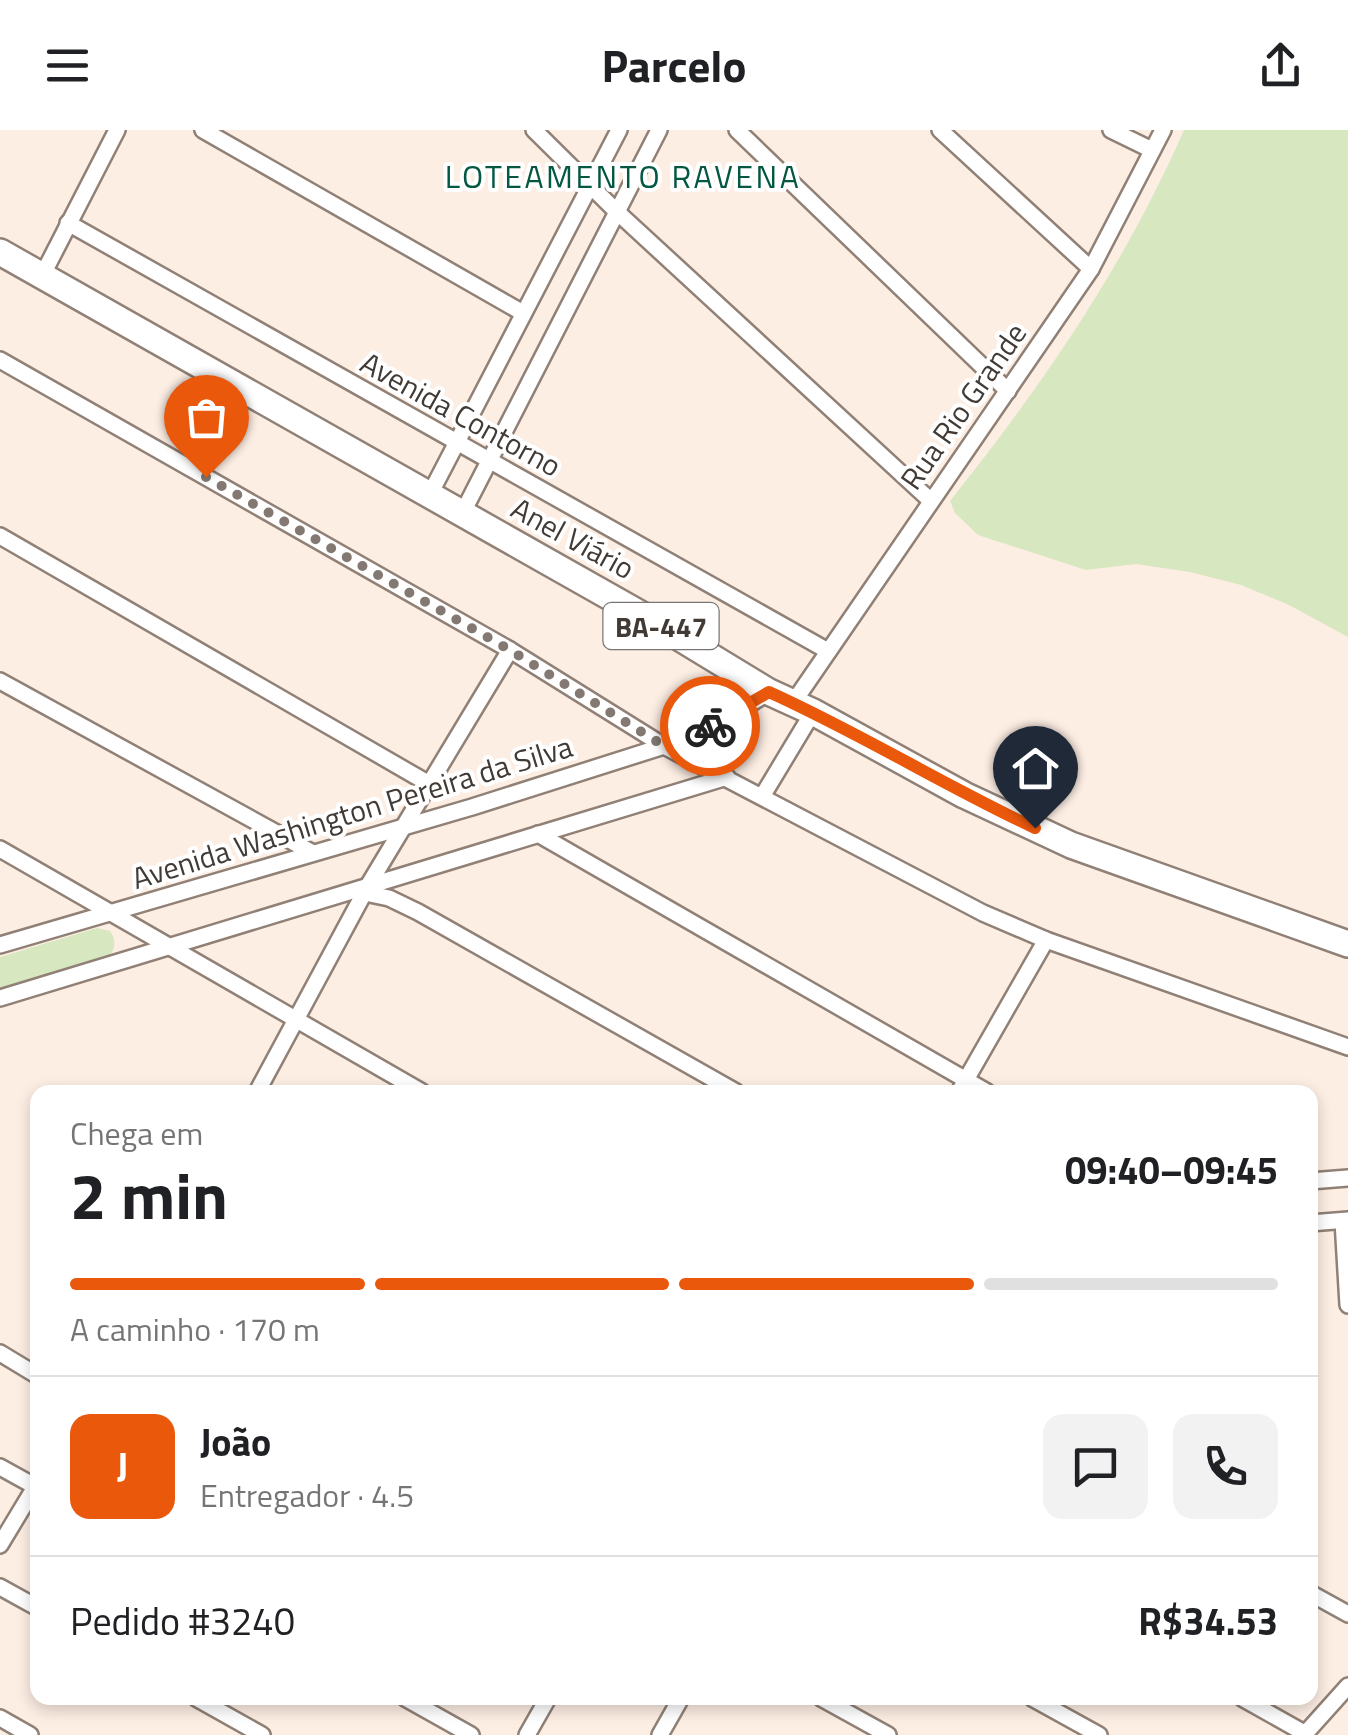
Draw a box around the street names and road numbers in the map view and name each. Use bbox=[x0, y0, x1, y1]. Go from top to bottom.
street label: Rua Rio Grande bbox=[888, 313, 1038, 499]
street label: Avenida Contorno bbox=[352, 340, 570, 488]
street label: Anel Viário bbox=[503, 485, 643, 591]
road number: BA-447 bbox=[604, 603, 718, 649]
street label: Avenida Washington Pereira da Silva bbox=[126, 723, 578, 901]

